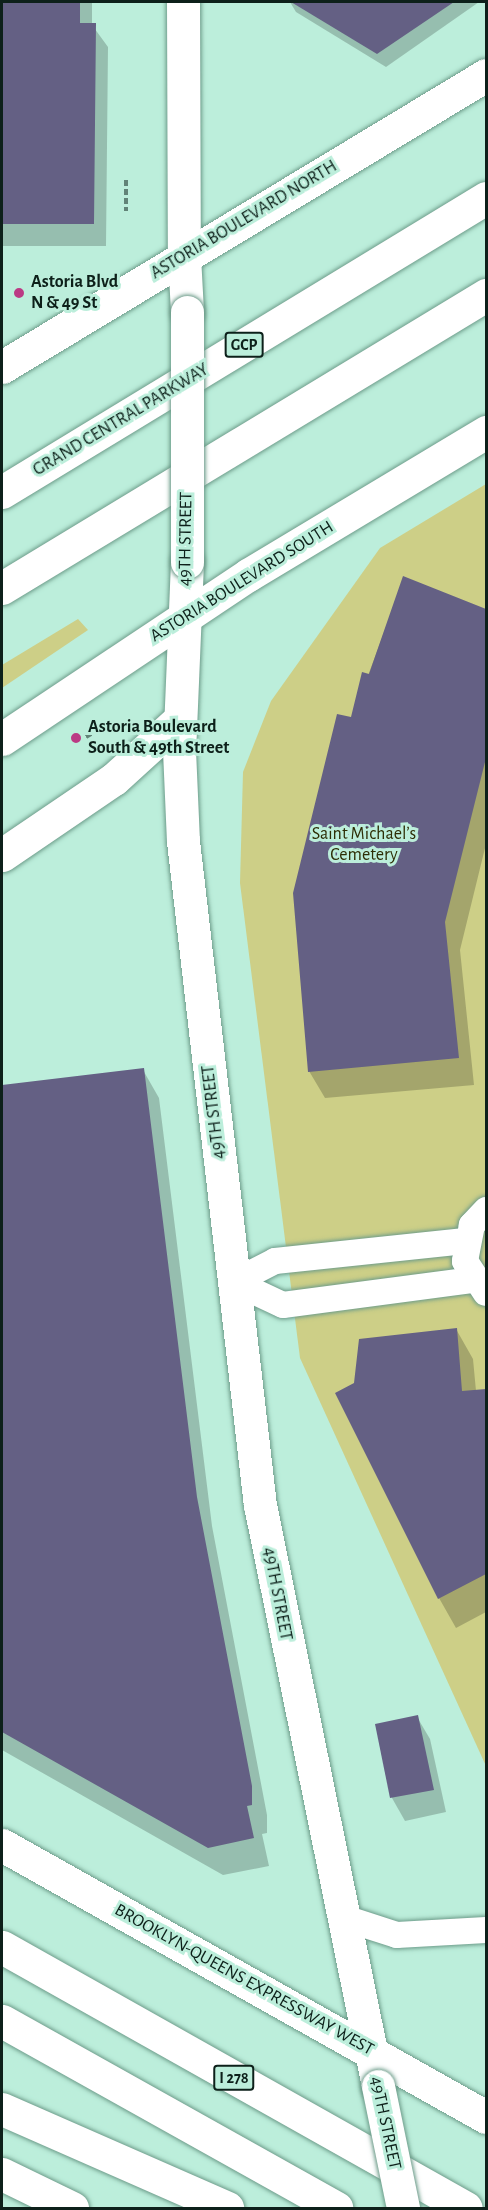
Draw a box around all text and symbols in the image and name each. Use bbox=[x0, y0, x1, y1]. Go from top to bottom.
street label: ASTORIA BOULEVARD NORTH bbox=[147, 156, 341, 284]
place label: Astoria Blvd N & 49 St bbox=[31, 272, 118, 314]
marker: Astoria Blvd N & 49 St bbox=[12, 286, 26, 300]
road number: GCP bbox=[224, 332, 264, 358]
street label: GRAND CENTRAL PARKWAY bbox=[29, 359, 213, 481]
street label: 49TH STREET bbox=[174, 492, 198, 586]
street label: ASTORIA BOULEVARD SOUTH bbox=[146, 517, 338, 647]
place label: Astoria Boulevard South & 49th Street bbox=[88, 717, 229, 760]
marker: Astoria Boulevard South & 49th Street bbox=[69, 731, 83, 745]
park label: Saint Michael’s Cemetery bbox=[312, 824, 416, 866]
street label: 49TH STREET bbox=[198, 1064, 230, 1160]
street label: 49TH STREET bbox=[257, 1546, 297, 1642]
street label: BROOKLYN-QUEENS EXPRESSWAY WEST bbox=[111, 1899, 377, 2061]
road number: I 278 bbox=[213, 2065, 255, 2091]
street label: 49TH STREET bbox=[365, 2075, 405, 2171]

